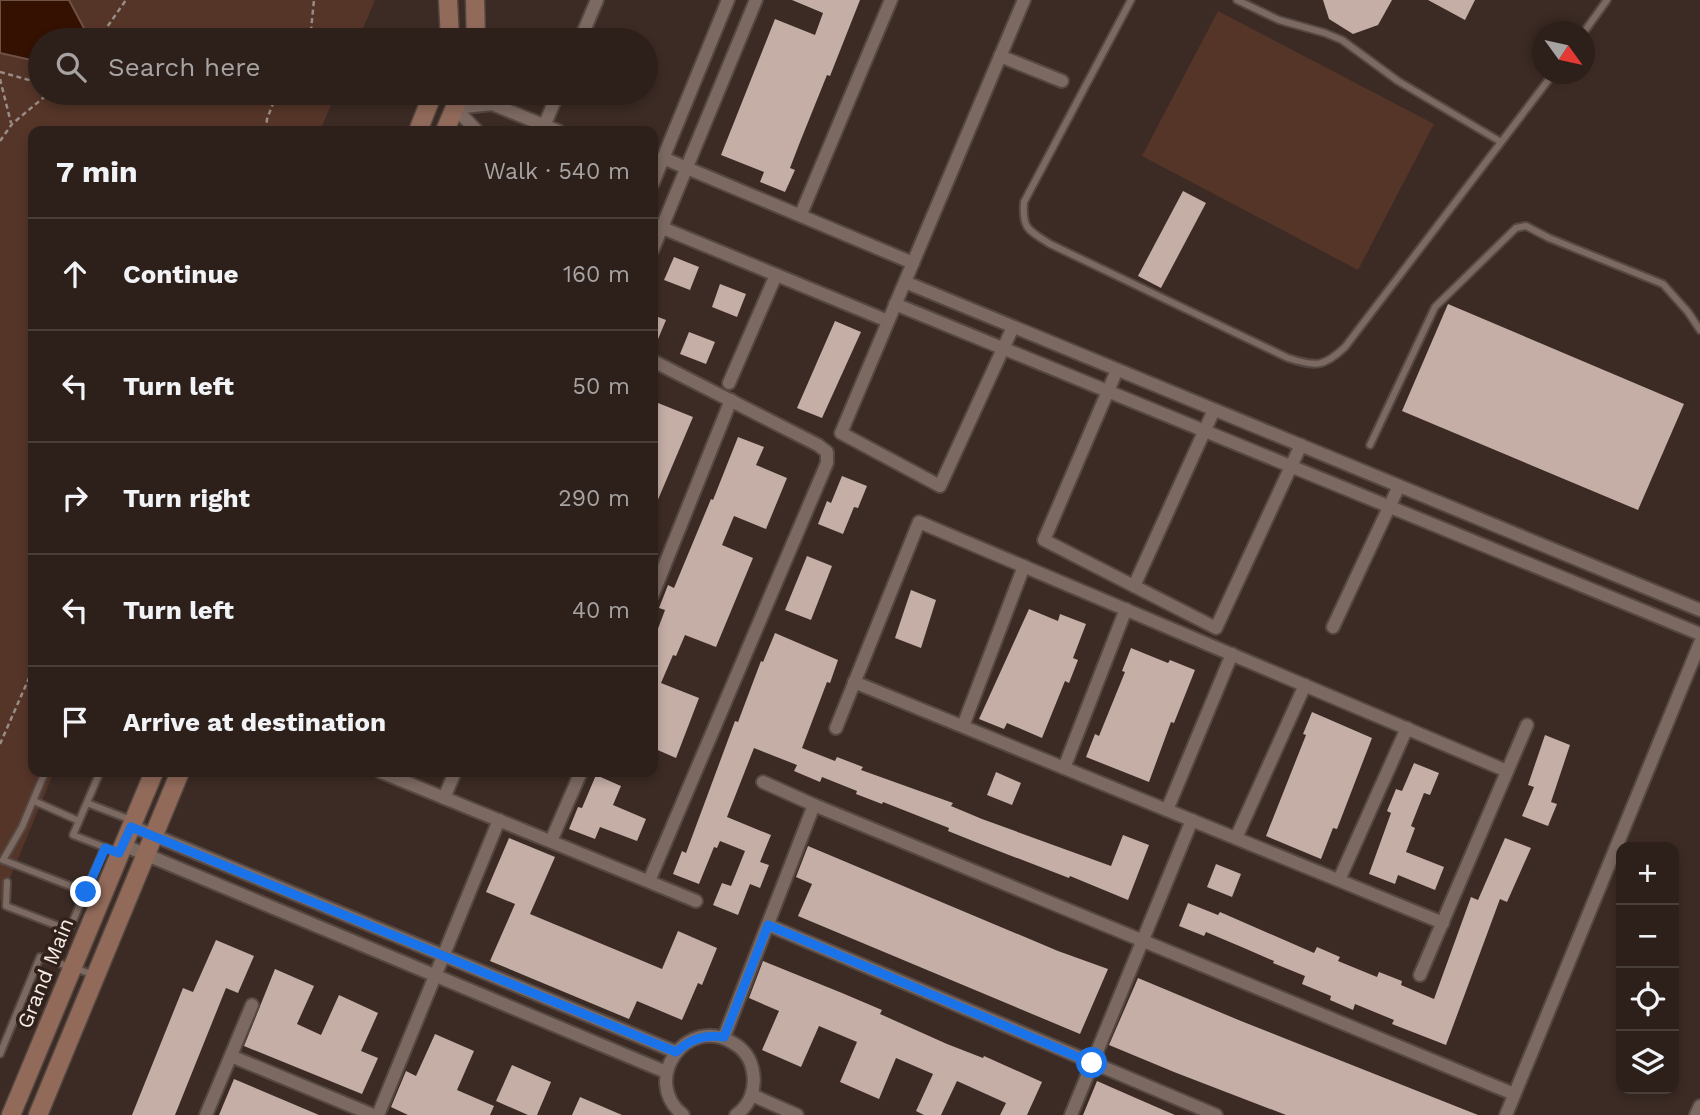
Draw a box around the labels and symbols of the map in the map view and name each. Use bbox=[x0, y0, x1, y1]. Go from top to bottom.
north arrow bbox=[1532, 21, 1595, 84]
route end bbox=[70, 876, 101, 907]
street label: Grand Main bbox=[11, 914, 79, 1032]
route start bbox=[1076, 1047, 1107, 1078]

